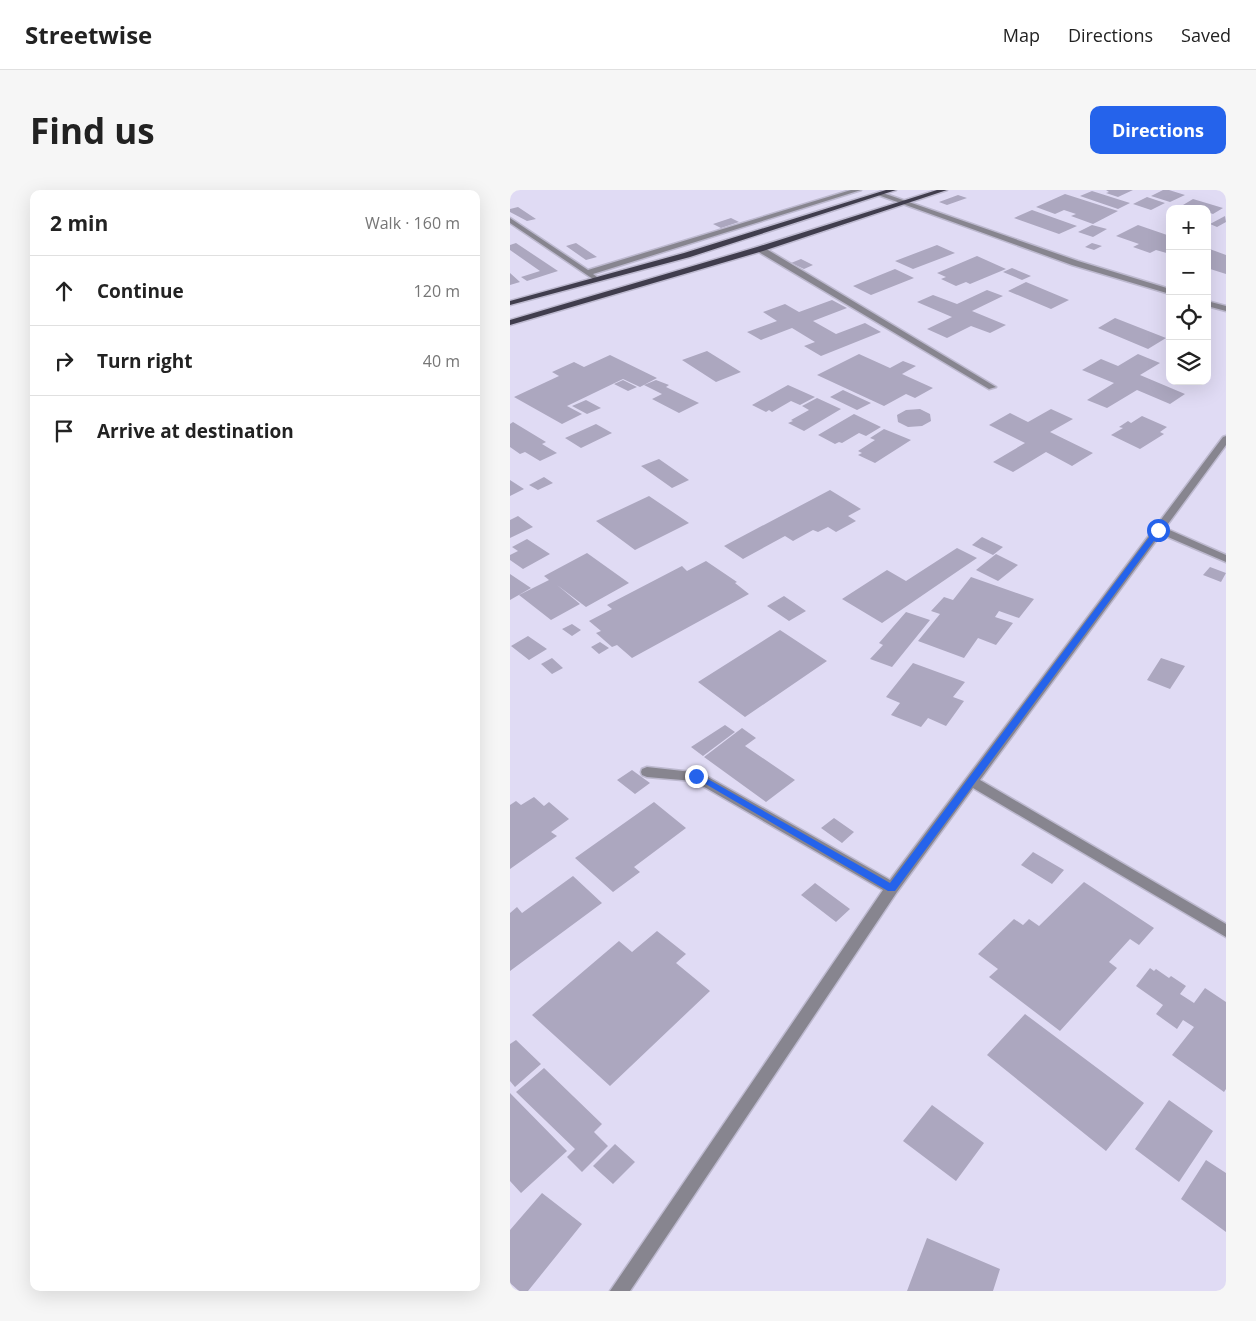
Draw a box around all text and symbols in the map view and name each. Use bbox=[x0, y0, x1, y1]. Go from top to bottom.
text: Streetwise bbox=[25, 18, 152, 51]
text: Map bbox=[1003, 23, 1040, 47]
text: Directions bbox=[1068, 23, 1153, 47]
text: Saved bbox=[1181, 23, 1231, 47]
button: Directions bbox=[1090, 106, 1226, 154]
text: Find us bbox=[30, 107, 155, 154]
map controls bbox=[1166, 205, 1211, 385]
button: + bbox=[1166, 205, 1211, 250]
text: 2 min bbox=[50, 209, 108, 237]
text: Walk · 160 m bbox=[365, 212, 460, 234]
button: − bbox=[1166, 250, 1211, 295]
icon: ahead bbox=[50, 277, 78, 305]
text: Continue bbox=[97, 278, 184, 304]
text: 120 m bbox=[414, 280, 460, 302]
button: locate bbox=[1166, 295, 1211, 340]
button: layers bbox=[1166, 340, 1211, 385]
icon: right bbox=[50, 347, 78, 375]
text: Turn right bbox=[97, 348, 192, 374]
text: 40 m bbox=[423, 350, 460, 372]
icon: arrive bbox=[50, 417, 78, 445]
text: Arrive at destination bbox=[97, 418, 294, 444]
route start bbox=[1147, 519, 1170, 542]
route end bbox=[685, 765, 708, 788]

